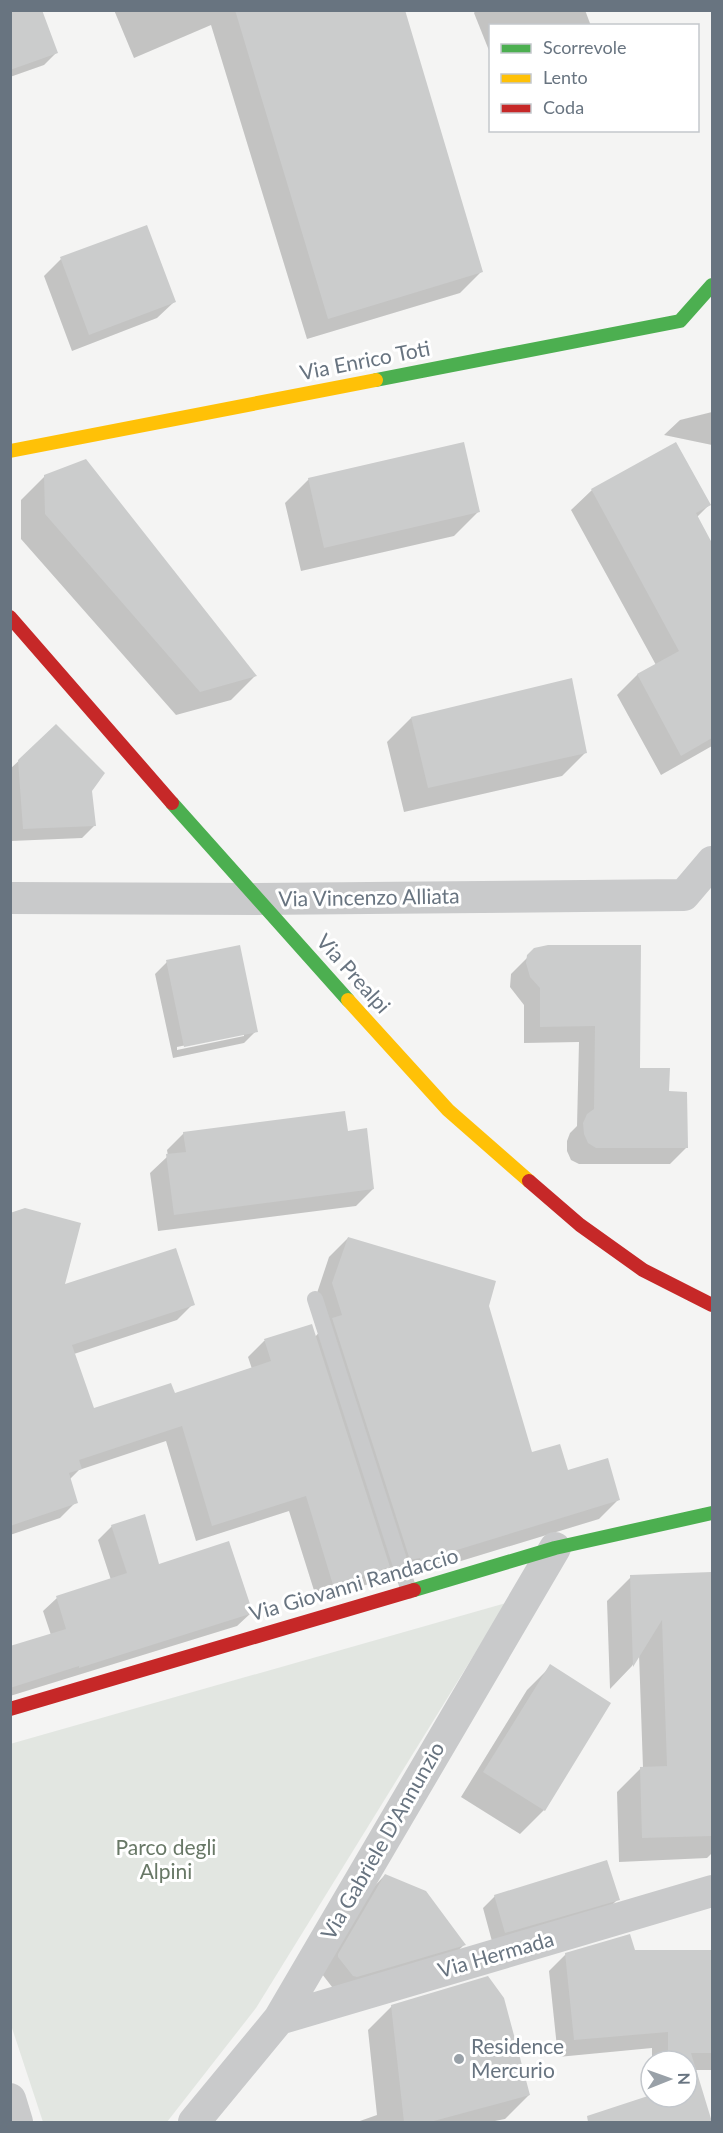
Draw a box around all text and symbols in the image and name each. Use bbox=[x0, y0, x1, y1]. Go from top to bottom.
legend bbox=[489, 24, 699, 132]
text: Scorrevole bbox=[543, 36, 626, 58]
text: Lento bbox=[543, 66, 588, 88]
text: Coda bbox=[543, 96, 584, 118]
street label: Via Enrico Toti bbox=[297, 335, 432, 384]
street label: Via Vincenzo Alliata bbox=[278, 882, 460, 911]
street label: Via Prealpi bbox=[312, 928, 396, 1018]
street label: Via Giovanni Randaccio bbox=[246, 1542, 461, 1625]
street label: Via Gabriele D'Annunzio bbox=[315, 1737, 449, 1944]
park label: Parco degli Alpini bbox=[116, 1834, 216, 1883]
street label: Via Hermada bbox=[435, 1925, 556, 1982]
place label: Residence Mercurio bbox=[471, 2033, 564, 2082]
north arrow bbox=[639, 2049, 699, 2109]
marker: Residence Mercurio bbox=[452, 2052, 466, 2066]
text: N bbox=[675, 2072, 694, 2085]

